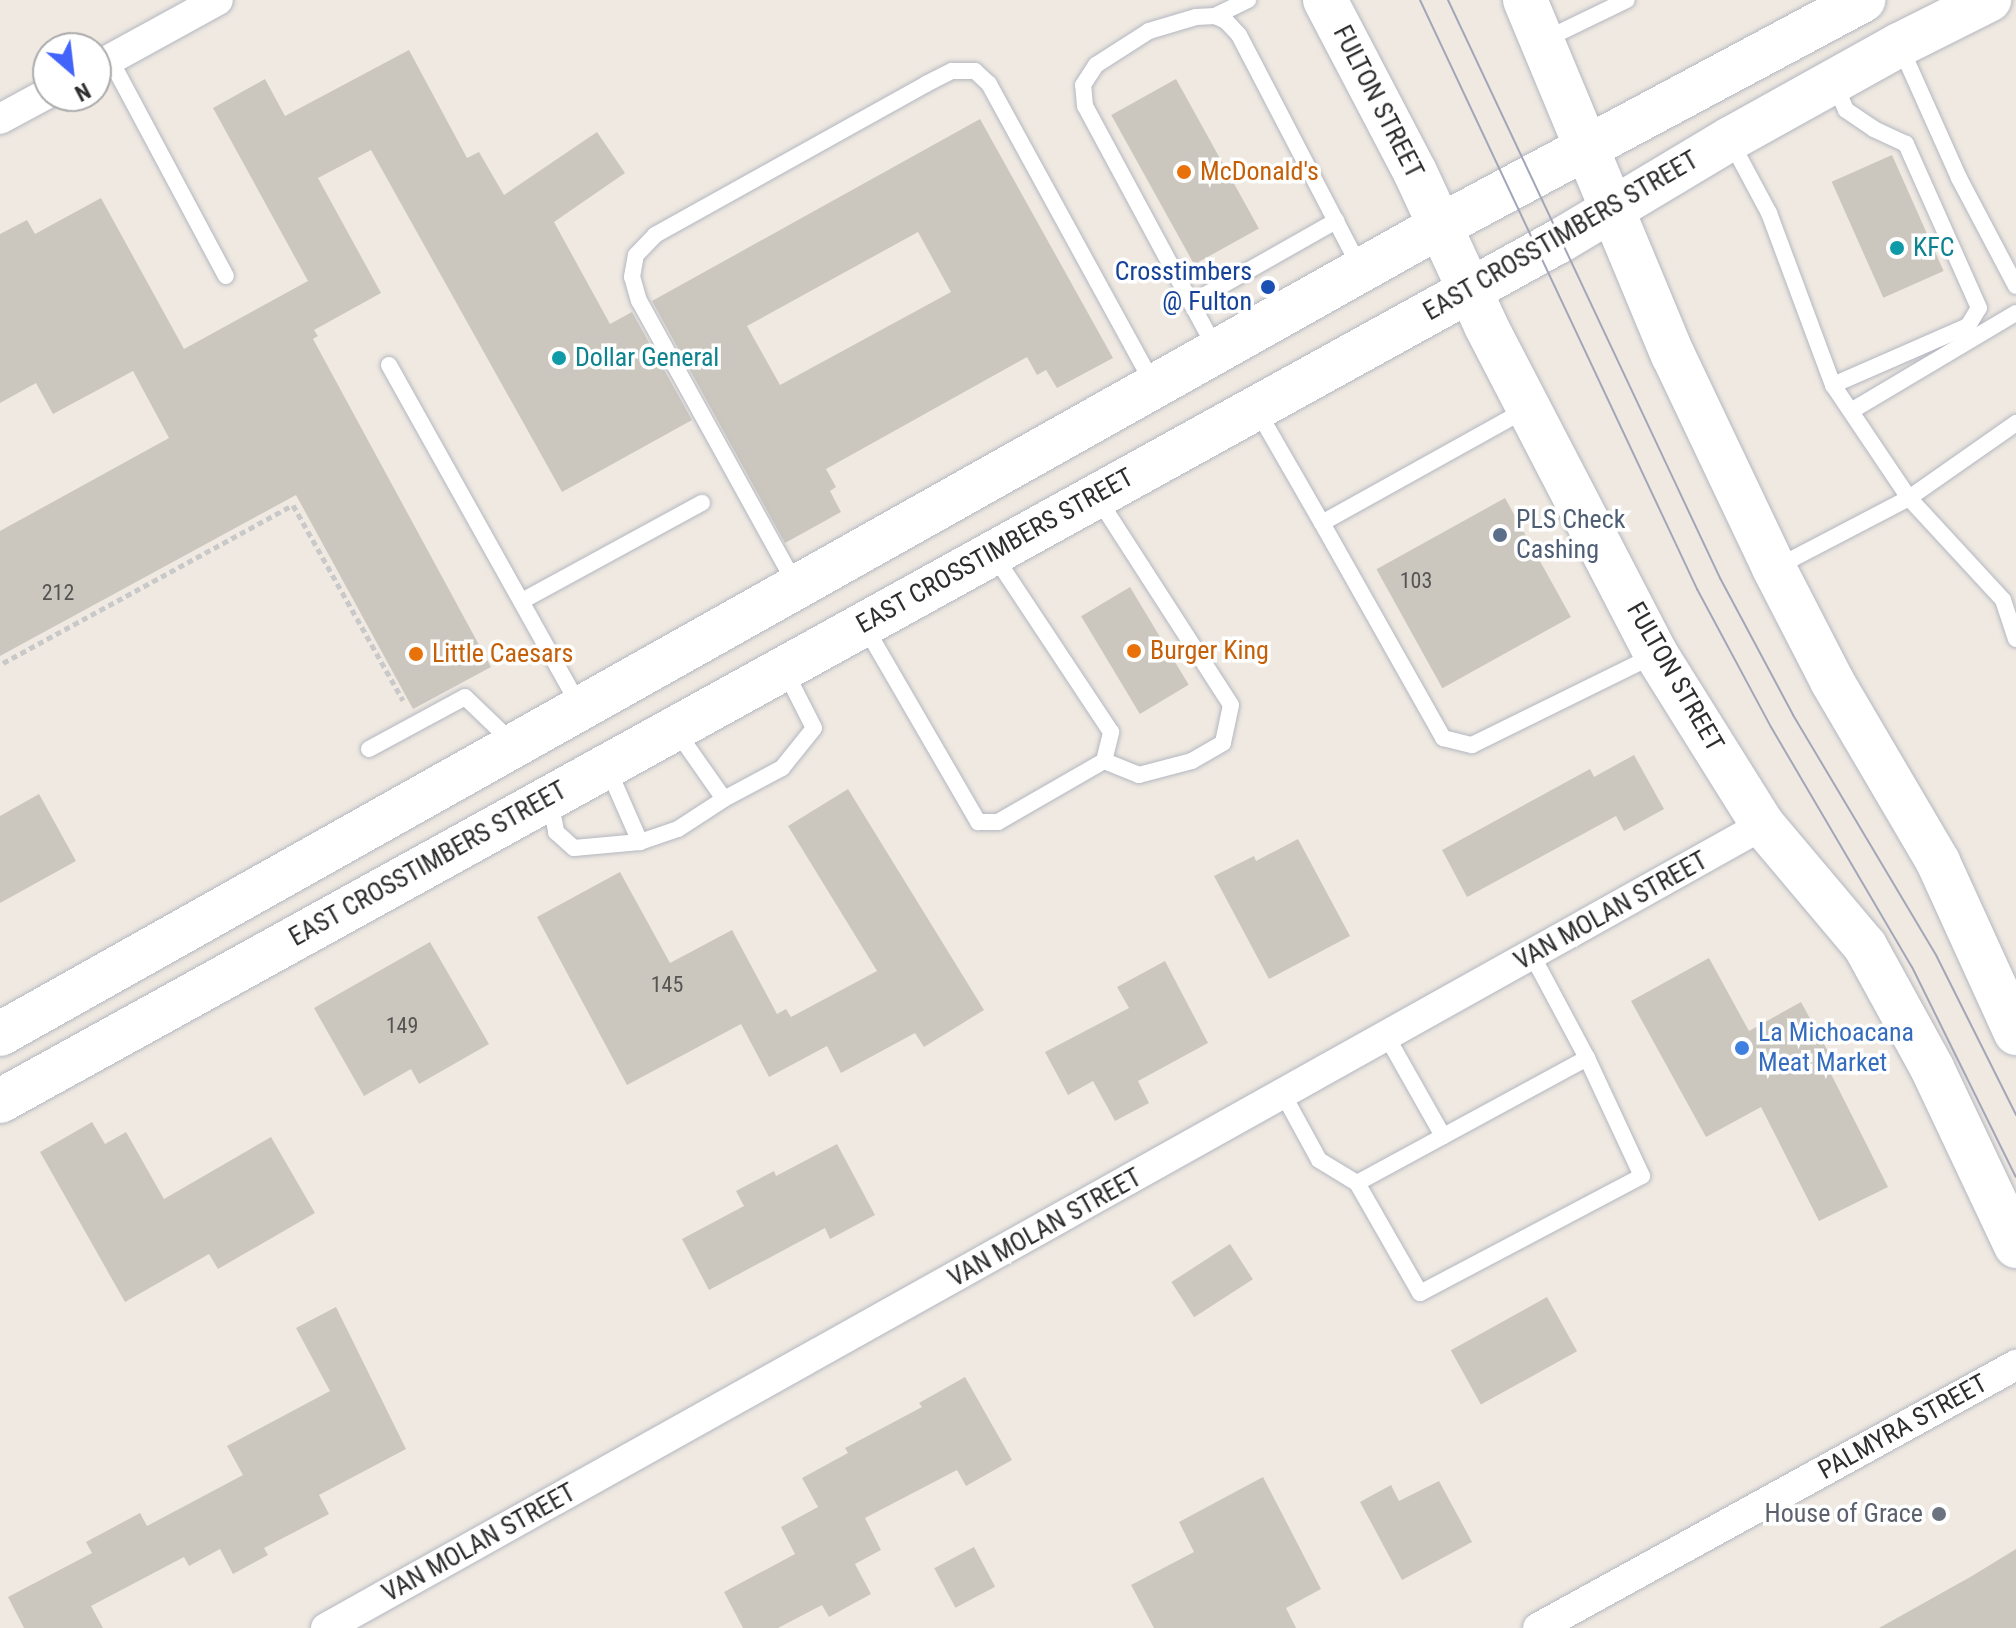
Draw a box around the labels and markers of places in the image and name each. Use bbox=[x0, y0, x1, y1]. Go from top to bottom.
place label: McDonald's bbox=[1200, 156, 1319, 188]
marker: McDonald's bbox=[1175, 163, 1193, 181]
place label: KFC bbox=[1913, 232, 1954, 264]
marker: KFC bbox=[1888, 239, 1906, 257]
place label: Crosstimbers @ Fulton bbox=[1115, 256, 1252, 318]
marker: Crosstimbers @ Fulton bbox=[1259, 278, 1277, 296]
place label: Dollar General bbox=[575, 342, 719, 374]
marker: Dollar General bbox=[550, 349, 568, 367]
place label: PLS Check Cashing bbox=[1516, 504, 1625, 566]
marker: PLS Check Cashing bbox=[1491, 526, 1509, 544]
place label: Burger King bbox=[1150, 635, 1269, 667]
place label: Little Caesars bbox=[432, 638, 573, 670]
marker: Burger King bbox=[1125, 642, 1143, 660]
marker: Little Caesars bbox=[407, 645, 425, 663]
place label: La Michoacana Meat Market bbox=[1758, 1017, 1914, 1078]
marker: La Michoacana Meat Market bbox=[1733, 1039, 1751, 1057]
place label: House of Grace bbox=[1765, 1498, 1923, 1530]
marker: House of Grace bbox=[1930, 1505, 1948, 1523]

